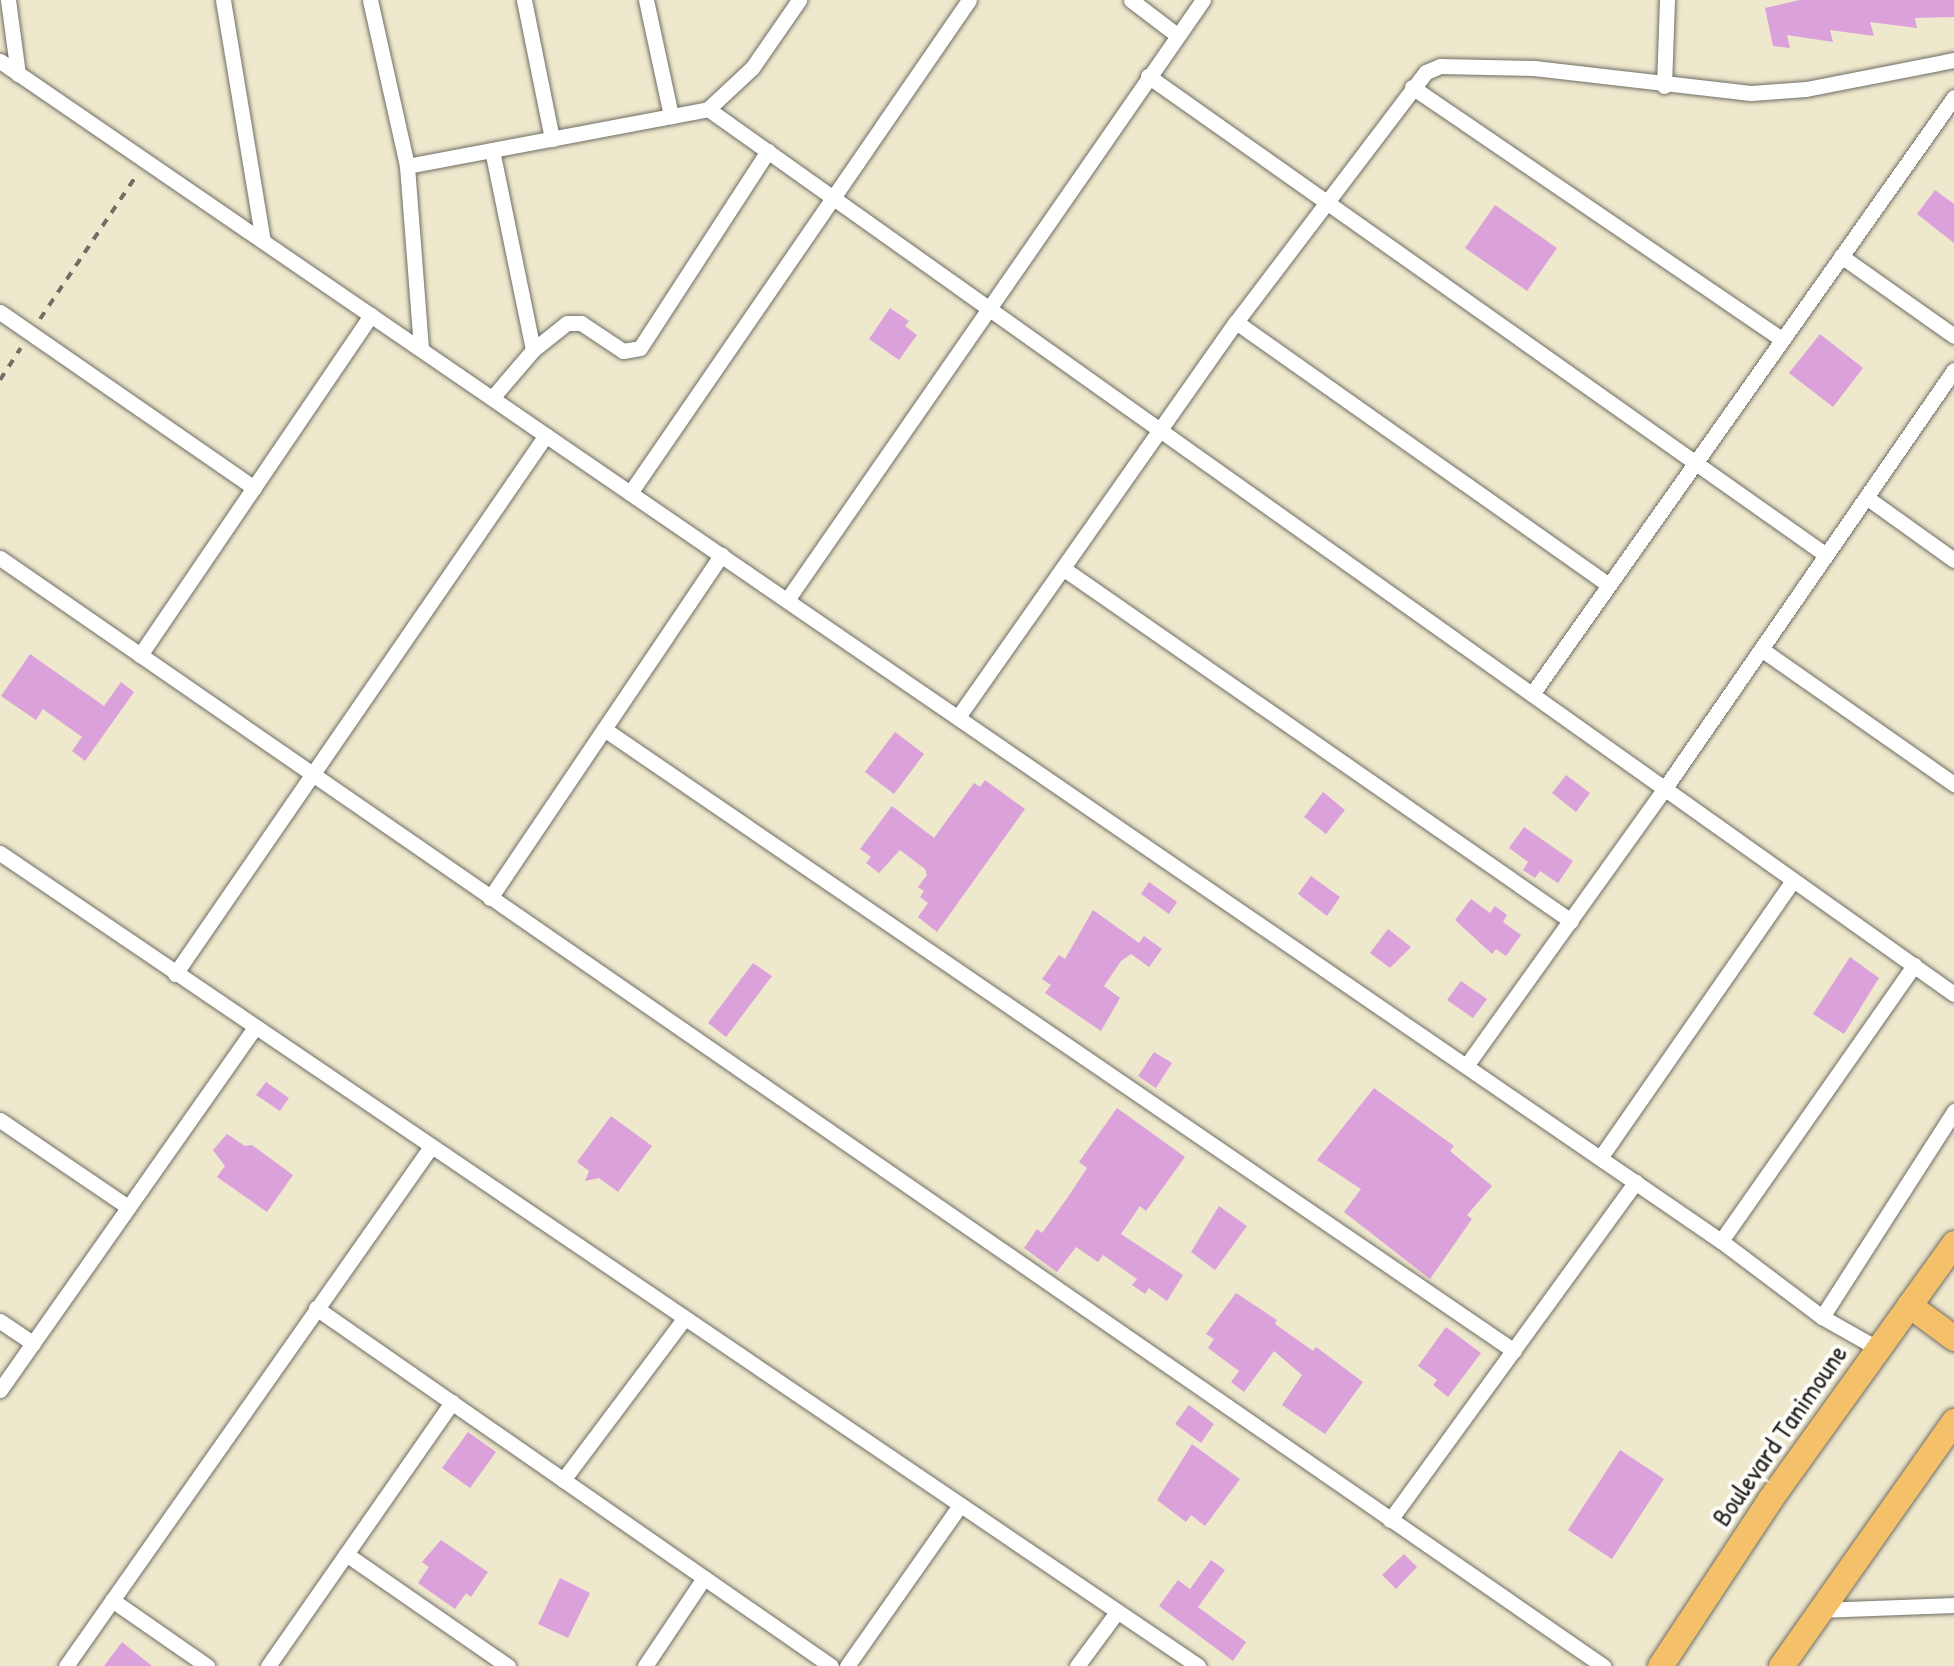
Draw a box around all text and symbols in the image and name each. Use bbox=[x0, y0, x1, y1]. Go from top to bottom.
street label: Boulevard Tanimoune bbox=[1704, 1338, 1854, 1532]

